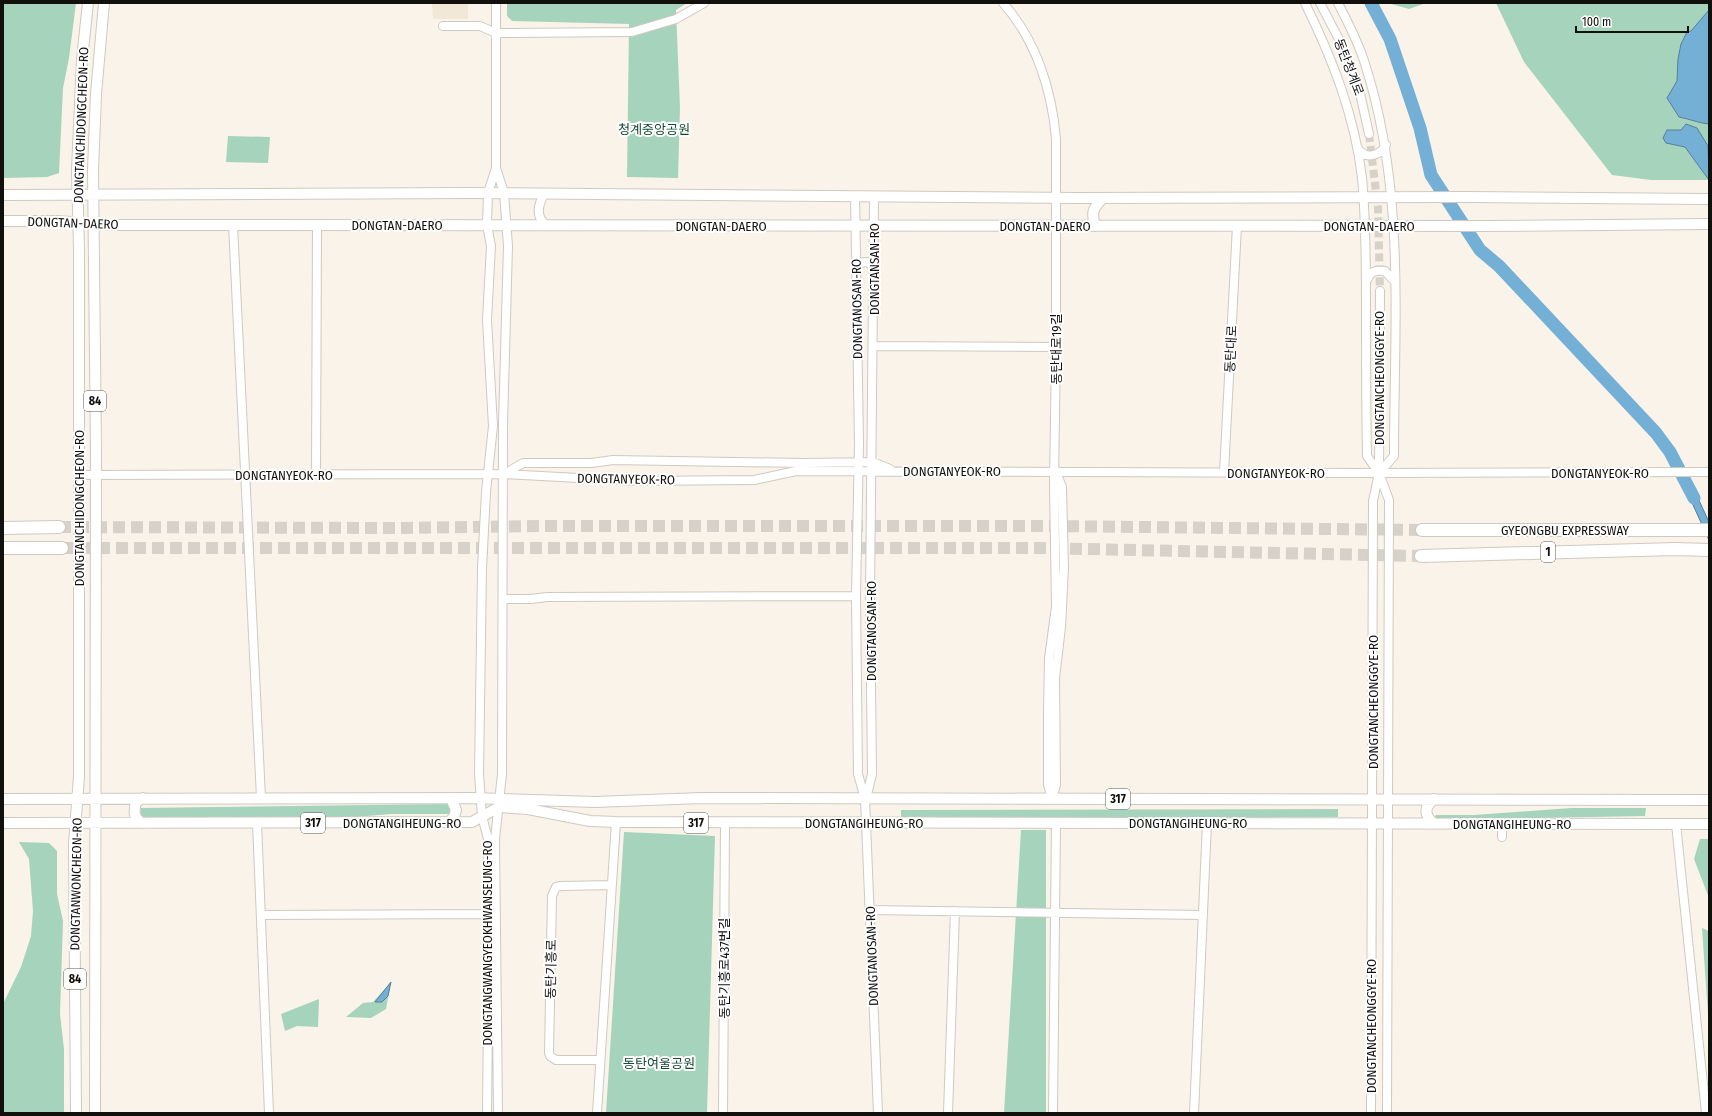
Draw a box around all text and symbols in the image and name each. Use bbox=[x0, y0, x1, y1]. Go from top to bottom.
scale bar bbox=[1576, 8, 1688, 34]
text: 100 m bbox=[1582, 15, 1611, 29]
street label: 동탄청계로 bbox=[1331, 36, 1367, 98]
street label: DONGTANCHIDONGCHEON-RO bbox=[71, 47, 91, 203]
park label: 청계중앙공원 bbox=[618, 122, 690, 137]
street label: DONGTAN-DAERO bbox=[27, 214, 119, 232]
street label: DONGTAN-DAERO bbox=[351, 218, 443, 233]
street label: DONGTAN-DAERO bbox=[675, 219, 767, 234]
street label: DONGTAN-DAERO bbox=[999, 219, 1091, 234]
street label: DONGTAN-DAERO bbox=[1323, 219, 1415, 234]
street label: DONGTANSAN-RO bbox=[867, 223, 882, 315]
street label: DONGTANOSAN-RO bbox=[849, 259, 865, 359]
street label: DONGTANCHEONGGYE-RO bbox=[1372, 311, 1387, 445]
street label: 동탄대로19길 bbox=[1049, 313, 1064, 385]
street label: 동탄대로 bbox=[1222, 325, 1240, 373]
road number: 84 bbox=[84, 391, 106, 411]
street label: DONGTANCHIDONGCHEON-RO bbox=[72, 430, 87, 586]
street label: DONGTANYEOK-RO bbox=[903, 464, 1001, 479]
street label: DONGTANYEOK-RO bbox=[1227, 466, 1325, 481]
street label: DONGTANYEOK-RO bbox=[1551, 466, 1649, 481]
street label: DONGTANYEOK-RO bbox=[235, 468, 333, 483]
street label: DONGTANYEOK-RO bbox=[577, 471, 675, 487]
street label: GYEONGBU EXPRESSWAY bbox=[1501, 523, 1630, 538]
road number: 1 bbox=[1541, 542, 1555, 562]
street label: DONGTANOSAN-RO bbox=[864, 581, 879, 681]
street label: DONGTANCHEONGGYE-RO bbox=[1366, 635, 1381, 769]
road number: 317 bbox=[1106, 789, 1130, 809]
road number: 317 bbox=[301, 813, 325, 833]
road number: 317 bbox=[684, 813, 708, 833]
street label: DONGTANGIHEUNG-RO bbox=[343, 816, 461, 831]
street label: DONGTANGIHEUNG-RO bbox=[805, 816, 923, 831]
street label: DONGTANGIHEUNG-RO bbox=[1129, 816, 1247, 831]
street label: DONGTANWONCHEON-RO bbox=[67, 817, 85, 951]
street label: DONGTANGIHEUNG-RO bbox=[1453, 817, 1571, 832]
street label: DONGTANGWANGYEOKHWANSEUNG-RO bbox=[480, 840, 495, 1046]
street label: DONGTANOSAN-RO bbox=[863, 906, 881, 1006]
street label: 동탄기흥로437번길 bbox=[717, 918, 732, 1018]
street label: 동탄기흥로 bbox=[543, 939, 559, 999]
street label: DONGTANCHEONGGYE-RO bbox=[1364, 959, 1379, 1093]
road number: 84 bbox=[64, 969, 86, 989]
park label: 동탄여울공원 bbox=[623, 1056, 695, 1071]

